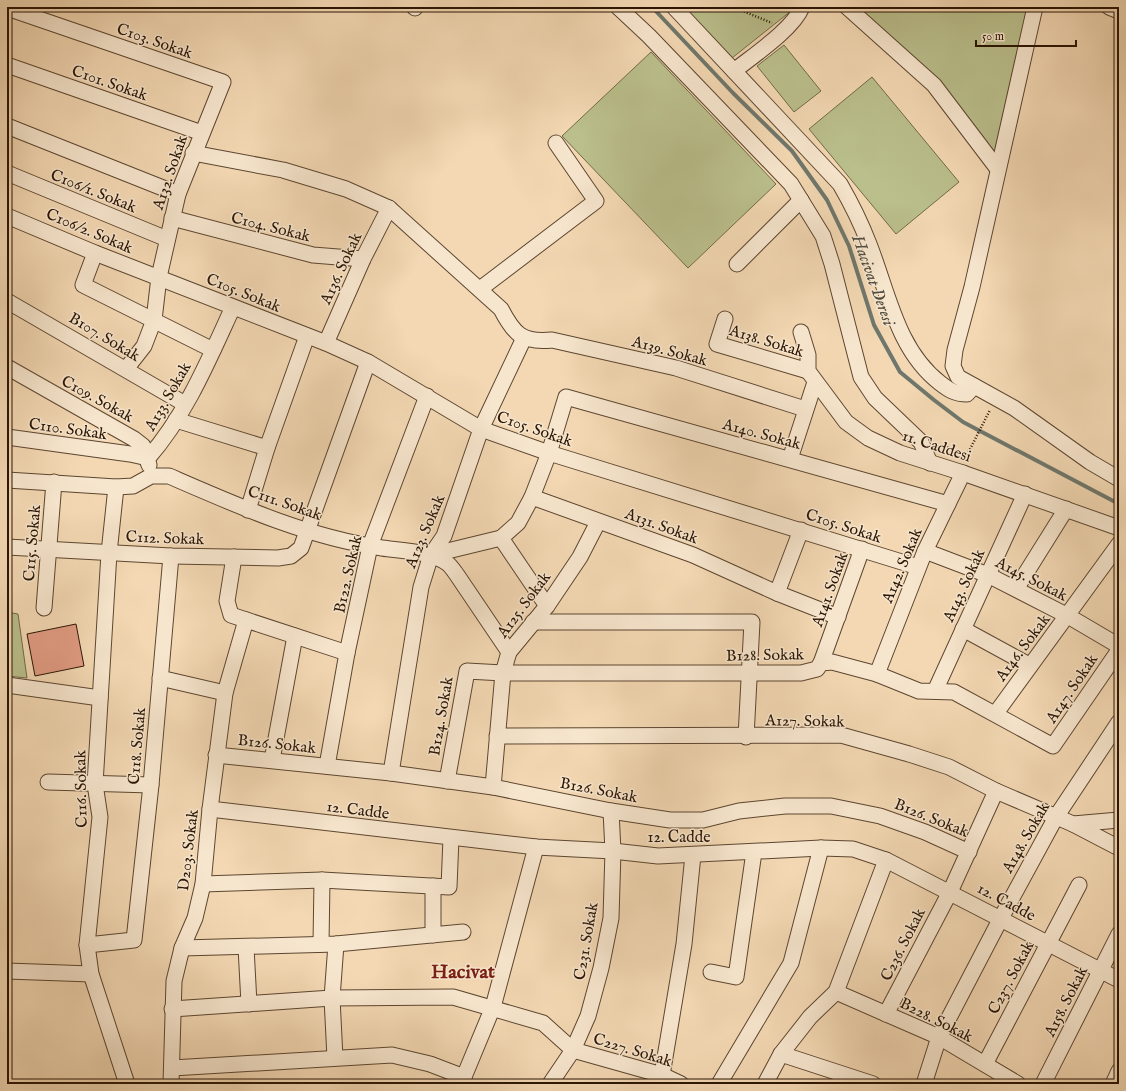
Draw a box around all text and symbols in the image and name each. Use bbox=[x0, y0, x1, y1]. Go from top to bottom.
street label: C103. Sokak bbox=[114, 20, 195, 64]
scale bar bbox=[976, 22, 1076, 48]
text: 50 m bbox=[982, 29, 1004, 44]
street label: C101. Sokak bbox=[69, 62, 150, 106]
street label: A132. Sokak bbox=[148, 132, 193, 214]
street label: C106/1. Sokak bbox=[47, 166, 140, 218]
street label: C106/2. Sokak bbox=[43, 205, 136, 259]
street label: C104. Sokak bbox=[229, 208, 313, 248]
street label: A136. Sokak bbox=[316, 229, 367, 309]
water label: Hacivat Deresi bbox=[846, 231, 899, 330]
street label: C105. Sokak bbox=[203, 270, 284, 318]
street label: B107. Sokak bbox=[65, 309, 144, 367]
street label: A138. Sokak bbox=[726, 321, 806, 363]
street label: A139. Sokak bbox=[629, 332, 710, 372]
street label: A133. Sokak bbox=[140, 359, 197, 436]
street label: C109. Sokak bbox=[57, 372, 137, 428]
street label: C105. Sokak bbox=[494, 408, 575, 452]
street label: C110. Sokak bbox=[27, 415, 109, 445]
street label: A140. Sokak bbox=[719, 415, 803, 455]
street label: 11. Caddesi bbox=[899, 426, 973, 467]
street label: C111. Sokak bbox=[245, 482, 324, 526]
street label: A123. Sokak bbox=[401, 492, 450, 573]
street label: C115. Sokak bbox=[20, 504, 46, 582]
street label: A131. Sokak bbox=[621, 504, 701, 549]
street label: C105. Sokak bbox=[803, 505, 884, 549]
street label: A142. Sokak bbox=[878, 525, 928, 607]
street label: C112. Sokak bbox=[125, 528, 205, 550]
street label: B122. Sokak bbox=[330, 533, 368, 615]
street label: A143. Sokak bbox=[939, 546, 991, 626]
street label: A141. Sokak bbox=[808, 549, 854, 631]
street label: A145. Sokak bbox=[991, 553, 1071, 607]
street label: A125. Sokak bbox=[493, 568, 556, 643]
street label: A146. Sokak bbox=[991, 610, 1056, 687]
street label: B128. Sokak bbox=[726, 645, 805, 667]
street label: A147. Sokak bbox=[1042, 650, 1103, 728]
street label: B124. Sokak bbox=[425, 675, 459, 757]
street label: C118. Sokak bbox=[125, 706, 151, 786]
street label: A127. Sokak bbox=[764, 711, 845, 733]
street label: B126. Sokak bbox=[237, 731, 317, 759]
street label: C116. Sokak bbox=[71, 749, 93, 828]
street label: B126. Sokak bbox=[558, 774, 639, 808]
street label: B126. Sokak bbox=[891, 795, 972, 843]
street label: 12. Cadde bbox=[325, 797, 390, 825]
street label: A148. Sokak bbox=[998, 799, 1055, 878]
street label: D203. Sokak bbox=[174, 808, 204, 892]
street label: 12. Cadde bbox=[647, 828, 711, 848]
street label: 12. Cadde bbox=[973, 879, 1039, 926]
street label: C231. Sokak bbox=[570, 900, 604, 982]
street label: C236. Sokak bbox=[877, 905, 931, 985]
street label: C237. Sokak bbox=[984, 937, 1040, 1018]
district label: Hacivat bbox=[431, 960, 495, 985]
street label: A158. Sokak bbox=[1040, 963, 1093, 1041]
street label: B228. Sokak bbox=[896, 994, 976, 1048]
street label: C227. Sokak bbox=[591, 1029, 675, 1073]

